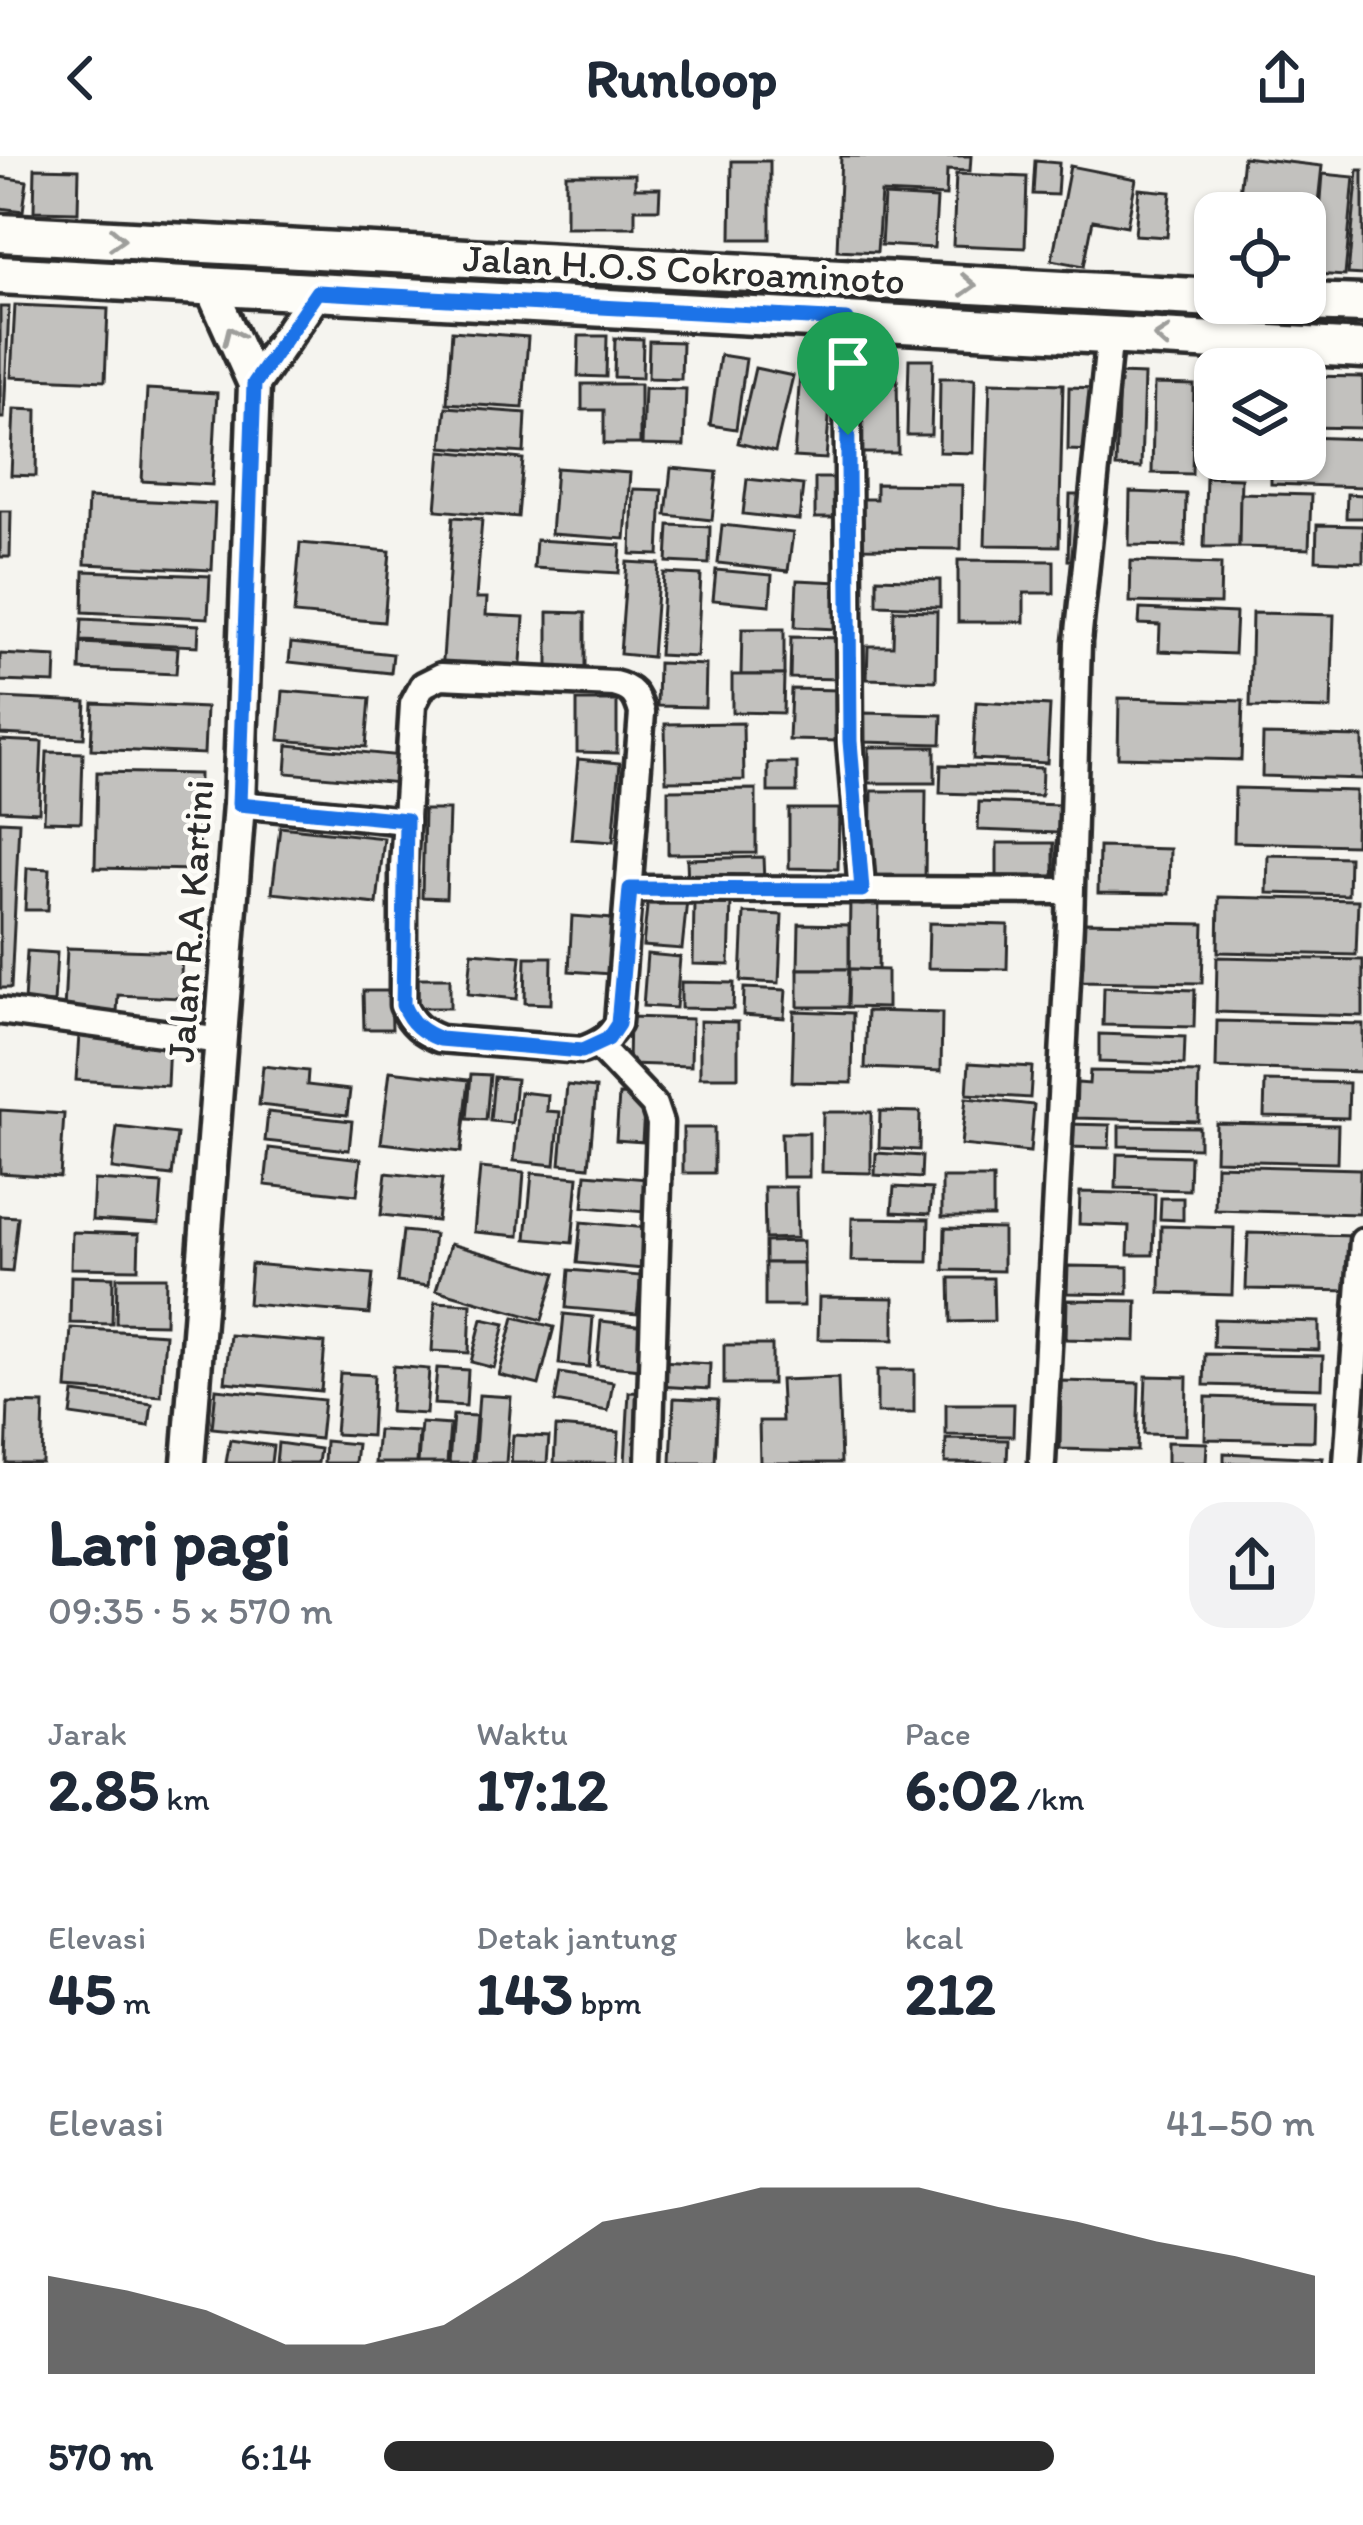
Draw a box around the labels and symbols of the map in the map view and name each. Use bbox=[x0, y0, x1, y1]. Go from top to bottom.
one-way arrow bbox=[108, 226, 127, 252]
street label: Jalan H.O.S Cokroaminoto bbox=[462, 234, 906, 304]
one-way arrow bbox=[959, 272, 978, 298]
pin bbox=[797, 312, 899, 435]
one-way arrow bbox=[1152, 324, 1171, 350]
one-way arrow bbox=[223, 326, 247, 347]
street label: Jalan R.A Kartini bbox=[157, 778, 223, 1064]

